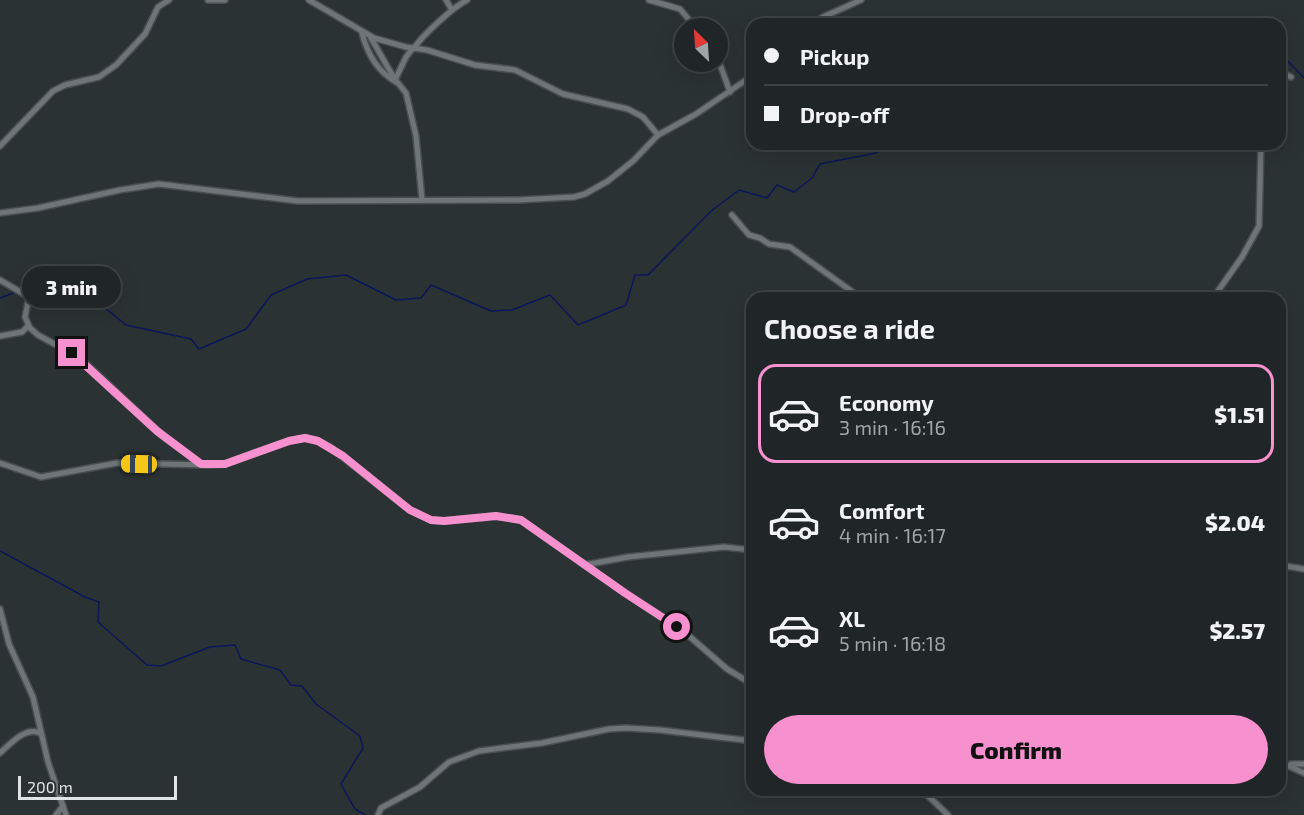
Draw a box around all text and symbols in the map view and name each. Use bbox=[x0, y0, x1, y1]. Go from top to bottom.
north arrow bbox=[674, 18, 728, 72]
map controls bbox=[674, 18, 728, 72]
text: Pickup bbox=[800, 43, 869, 69]
text: Drop-off bbox=[800, 101, 889, 127]
callout: 3 min bbox=[22, 266, 122, 308]
text: 3 min bbox=[46, 275, 97, 299]
text: Choose a ride bbox=[764, 312, 935, 344]
route end bbox=[58, 339, 85, 366]
icon: car bbox=[767, 387, 821, 441]
text: Economy bbox=[839, 389, 934, 415]
text: $1.51 bbox=[1214, 401, 1265, 427]
text: 3 min · 16:16 bbox=[839, 415, 946, 439]
car bbox=[121, 455, 157, 473]
icon: car bbox=[767, 495, 821, 549]
text: Comfort bbox=[839, 497, 924, 523]
text: $2.04 bbox=[1205, 509, 1265, 535]
text: 4 min · 16:17 bbox=[839, 523, 946, 547]
icon: car bbox=[767, 603, 821, 657]
text: XL bbox=[839, 605, 865, 631]
route start bbox=[663, 613, 690, 640]
text: $2.57 bbox=[1209, 617, 1265, 643]
text: 5 min · 16:18 bbox=[839, 631, 946, 655]
button: Confirm bbox=[764, 715, 1268, 784]
scale bar bbox=[18, 773, 177, 800]
text: 200 m bbox=[27, 777, 73, 796]

